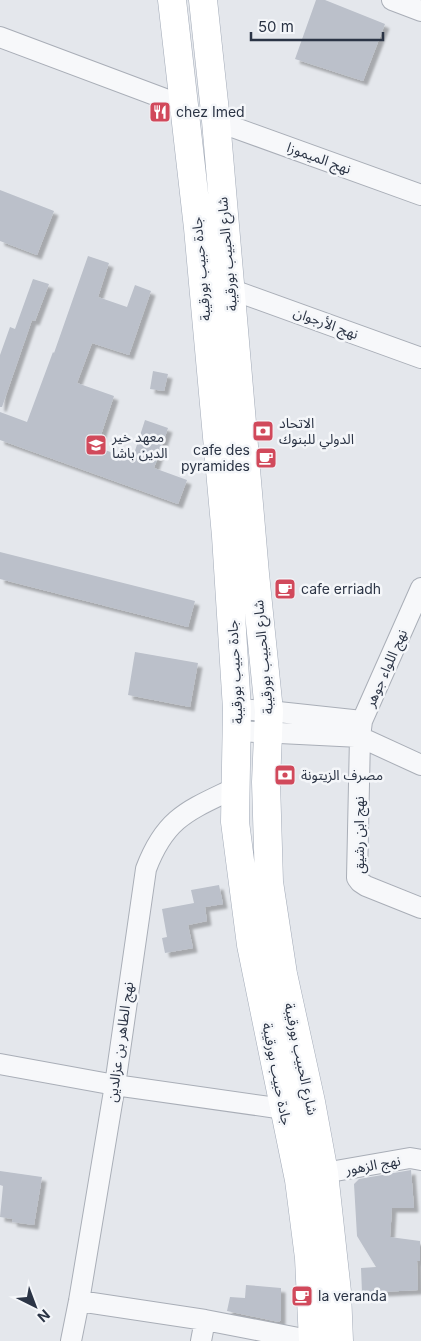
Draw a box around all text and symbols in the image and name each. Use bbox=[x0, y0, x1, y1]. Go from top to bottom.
scale bar bbox=[251, 10, 384, 42]
text: 50 m bbox=[258, 17, 294, 36]
restaurant icon: chez Imed bbox=[148, 100, 172, 124]
place label: chez Imed bbox=[176, 103, 245, 120]
street label: نهج الميموزا bbox=[284, 138, 354, 180]
street label: شارع الحبيب بورقيبة bbox=[213, 196, 243, 312]
street label: جادة حبيب بورقيبة bbox=[187, 216, 215, 322]
street label: نهج الأرجوان bbox=[290, 303, 361, 345]
place label: الاتحاد الدولي للبنوك bbox=[279, 414, 354, 450]
bank icon: الاتحاد الدولي للبنوك bbox=[251, 419, 275, 443]
place label: معهد خير الدين باشا bbox=[111, 428, 168, 462]
school or university icon: معهد خير الدين باشا bbox=[84, 433, 108, 457]
place label: cafe des pyramides bbox=[181, 441, 250, 474]
cafe icon: cafe des pyramides bbox=[254, 446, 278, 470]
cafe icon: cafe erriadh bbox=[273, 577, 297, 601]
place label: cafe erriadh bbox=[301, 580, 381, 597]
street label: شارع الحبيب بورقيبة bbox=[249, 599, 279, 715]
street label: جادة حبيب بورقيبة bbox=[223, 619, 247, 725]
street label: نهج اللواء جوهر bbox=[360, 626, 413, 711]
bank icon: مصرف الزيتونة bbox=[273, 763, 297, 787]
place label: مصرف الزيتونة bbox=[301, 766, 383, 784]
street label: نهج ابن رشيق bbox=[350, 796, 370, 874]
street label: نهج الطاهر بن عزالدين bbox=[103, 980, 139, 1104]
street label: شارع الحبيب بورقيبة bbox=[278, 1001, 322, 1117]
street label: جادة حبيب بورقيبة bbox=[258, 1021, 296, 1127]
street label: نهج الزهور bbox=[343, 1151, 403, 1181]
north arrow bbox=[10, 1281, 60, 1331]
cafe icon: la veranda bbox=[290, 1284, 314, 1308]
place label: la veranda bbox=[318, 1287, 387, 1304]
text: N bbox=[34, 1306, 54, 1326]

